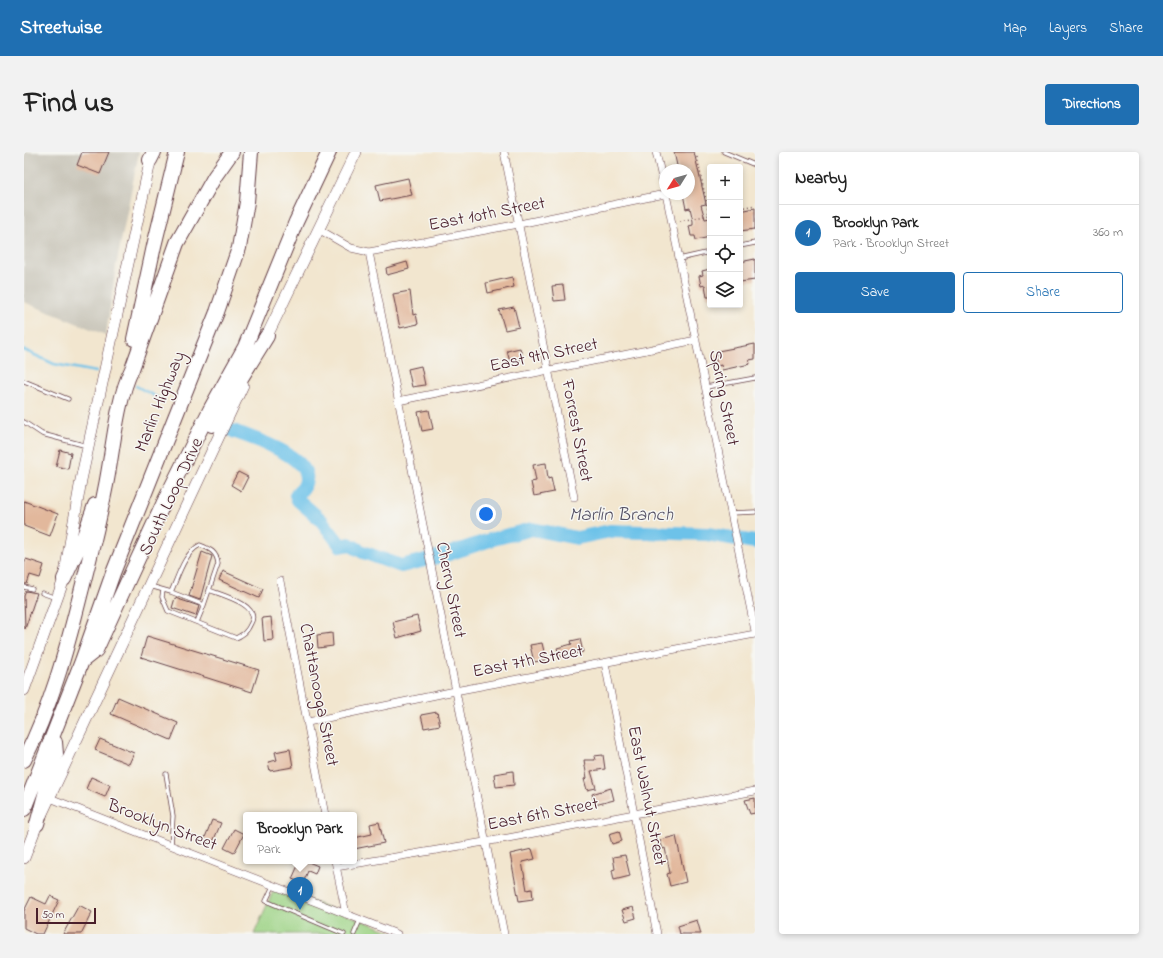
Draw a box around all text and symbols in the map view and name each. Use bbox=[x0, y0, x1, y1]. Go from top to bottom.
text: Streetwise bbox=[20, 15, 102, 42]
text: Map bbox=[1003, 18, 1027, 39]
text: Layers bbox=[1049, 18, 1087, 39]
text: Share bbox=[1109, 18, 1143, 39]
text: Find us bbox=[24, 84, 114, 125]
button: Directions bbox=[1045, 84, 1139, 125]
north arrow bbox=[659, 164, 695, 200]
map controls bbox=[707, 164, 743, 308]
button: + bbox=[707, 164, 743, 200]
text: Nearby bbox=[795, 166, 847, 191]
street label: East 10th Street bbox=[426, 191, 548, 239]
button: − bbox=[707, 200, 743, 236]
text: Brooklyn Park bbox=[833, 212, 919, 234]
text: 1 bbox=[806, 223, 810, 242]
text: 360 m bbox=[1093, 223, 1123, 242]
text: Park · Brooklyn Street bbox=[833, 234, 949, 253]
button: locate bbox=[707, 236, 743, 272]
button: layers bbox=[707, 272, 743, 308]
button: Save bbox=[795, 272, 955, 313]
button: Share bbox=[963, 272, 1123, 313]
street label: East 9th Street bbox=[487, 332, 601, 380]
street label: Marlin Highway bbox=[129, 348, 194, 457]
street label: Spring Street bbox=[700, 348, 745, 448]
street label: Forrest Street bbox=[553, 377, 599, 484]
street label: South Loop Drive bbox=[133, 433, 211, 560]
water label: Marlin Branch bbox=[569, 502, 674, 529]
your location bbox=[476, 504, 496, 524]
street label: Cherry Street bbox=[428, 540, 472, 640]
street label: Chattanooga Street bbox=[290, 621, 345, 769]
street label: East 7th Street bbox=[470, 639, 586, 685]
street label: East Walnut Street bbox=[620, 724, 672, 868]
street label: East 6th Street bbox=[485, 791, 601, 839]
street label: Brooklyn Street bbox=[102, 793, 221, 859]
popup bbox=[243, 812, 357, 864]
text: Brooklyn Park bbox=[257, 818, 343, 840]
text: Park bbox=[257, 840, 281, 859]
pin: 1 bbox=[287, 877, 313, 910]
scale bar bbox=[36, 906, 96, 925]
text: 50 m bbox=[42, 907, 64, 923]

